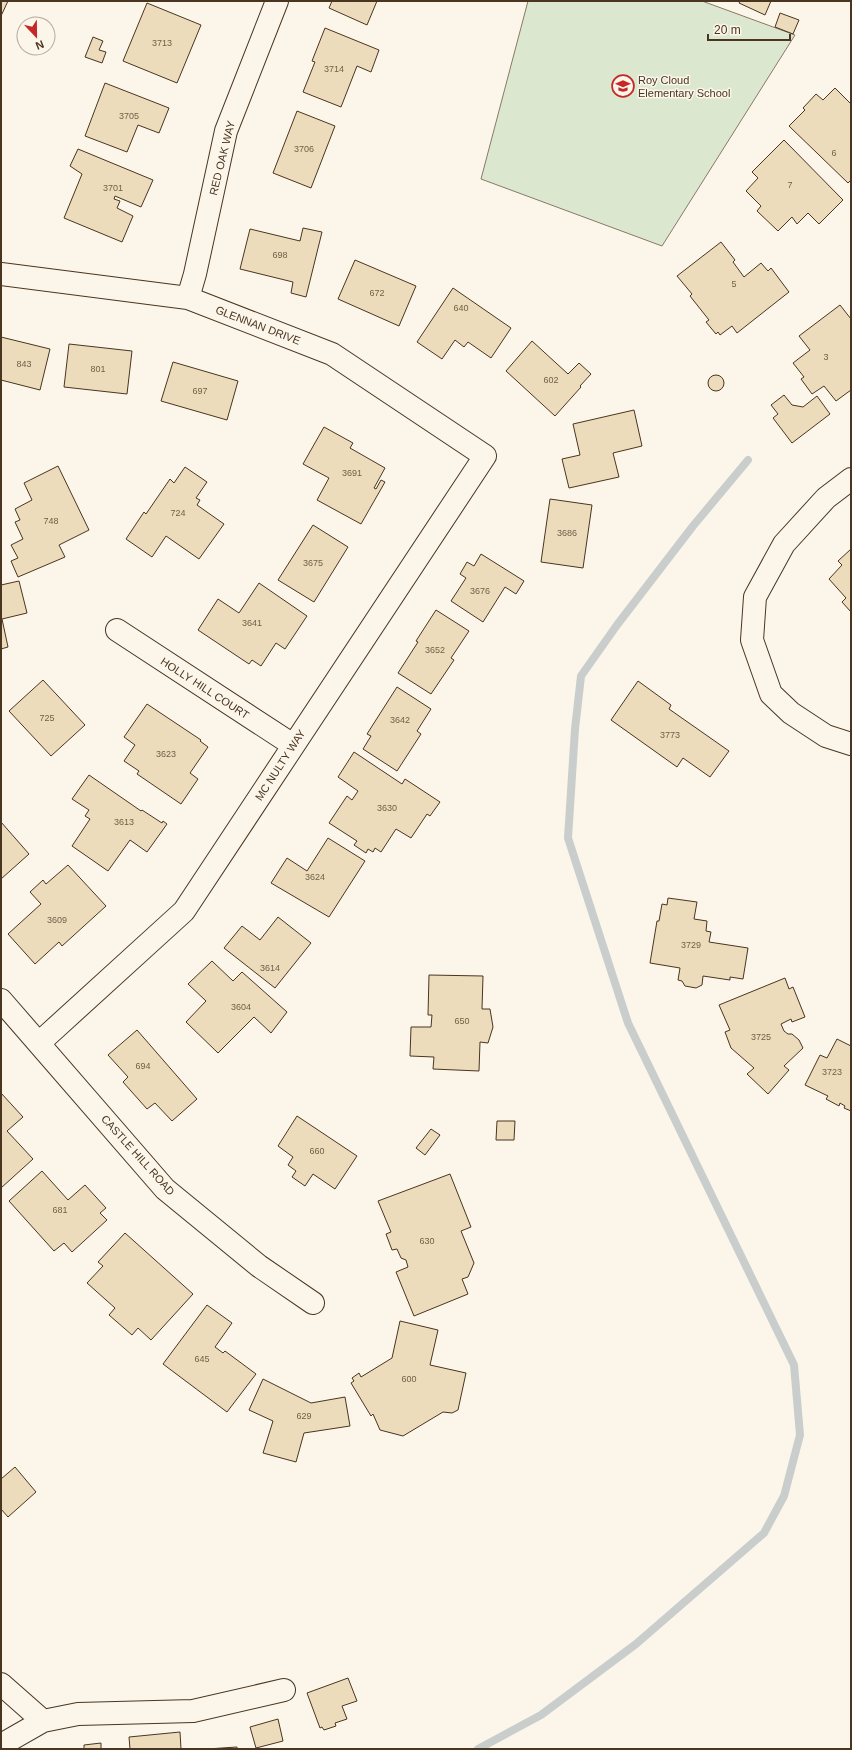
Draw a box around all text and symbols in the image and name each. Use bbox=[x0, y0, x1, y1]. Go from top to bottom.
north arrow bbox=[16, 16, 56, 56]
scale bar bbox=[708, 16, 790, 42]
text: 20 m bbox=[714, 23, 741, 37]
text: N bbox=[34, 38, 46, 52]
house number: 3713 bbox=[152, 38, 172, 48]
house number: 3714 bbox=[324, 64, 344, 74]
school or university icon: Roy Cloud Elementary School bbox=[610, 73, 636, 99]
place label: Roy Cloud Elementary School bbox=[638, 74, 730, 99]
house number: 3705 bbox=[119, 111, 139, 121]
street label: RED OAK WAY bbox=[207, 119, 237, 197]
house number: 3706 bbox=[294, 144, 314, 154]
house number: 6 bbox=[831, 148, 837, 158]
house number: 7 bbox=[787, 180, 793, 190]
house number: 3701 bbox=[103, 183, 123, 193]
house number: 698 bbox=[272, 250, 288, 260]
house number: 5 bbox=[731, 279, 737, 289]
house number: 672 bbox=[369, 288, 385, 298]
street label: GLENNAN DRIVE bbox=[214, 303, 302, 347]
house number: 640 bbox=[453, 303, 469, 313]
house number: 3 bbox=[823, 352, 829, 362]
house number: 843 bbox=[16, 359, 32, 369]
house number: 801 bbox=[90, 364, 106, 374]
house number: 602 bbox=[543, 375, 559, 385]
house number: 697 bbox=[192, 386, 208, 396]
house number: 3691 bbox=[342, 468, 362, 478]
house number: 724 bbox=[170, 508, 186, 518]
house number: 748 bbox=[43, 516, 59, 526]
house number: 3686 bbox=[557, 528, 577, 538]
house number: 3675 bbox=[303, 558, 323, 568]
house number: 3676 bbox=[470, 586, 490, 596]
house number: 3641 bbox=[242, 618, 262, 628]
house number: 3652 bbox=[425, 645, 445, 655]
street label: HOLLY HILL COURT bbox=[159, 655, 252, 721]
house number: 725 bbox=[39, 713, 55, 723]
house number: 3642 bbox=[390, 715, 410, 725]
street label: MC NULTY WAY bbox=[253, 727, 308, 803]
house number: 3773 bbox=[660, 730, 680, 740]
house number: 3623 bbox=[156, 749, 176, 759]
house number: 3630 bbox=[377, 803, 397, 813]
house number: 3613 bbox=[114, 817, 134, 827]
house number: 3624 bbox=[305, 872, 325, 882]
house number: 3609 bbox=[47, 915, 67, 925]
house number: 3729 bbox=[681, 940, 701, 950]
house number: 3614 bbox=[260, 963, 280, 973]
house number: 3604 bbox=[231, 1002, 251, 1012]
house number: 650 bbox=[454, 1016, 470, 1026]
house number: 3725 bbox=[751, 1032, 771, 1042]
house number: 694 bbox=[135, 1061, 151, 1071]
house number: 3723 bbox=[822, 1067, 842, 1077]
street label: CASTLE HILL ROAD bbox=[99, 1113, 177, 1198]
house number: 660 bbox=[309, 1146, 325, 1156]
house number: 681 bbox=[52, 1205, 68, 1215]
house number: 630 bbox=[419, 1236, 435, 1246]
house number: 645 bbox=[194, 1354, 210, 1364]
house number: 600 bbox=[401, 1374, 417, 1384]
house number: 629 bbox=[296, 1411, 312, 1421]

